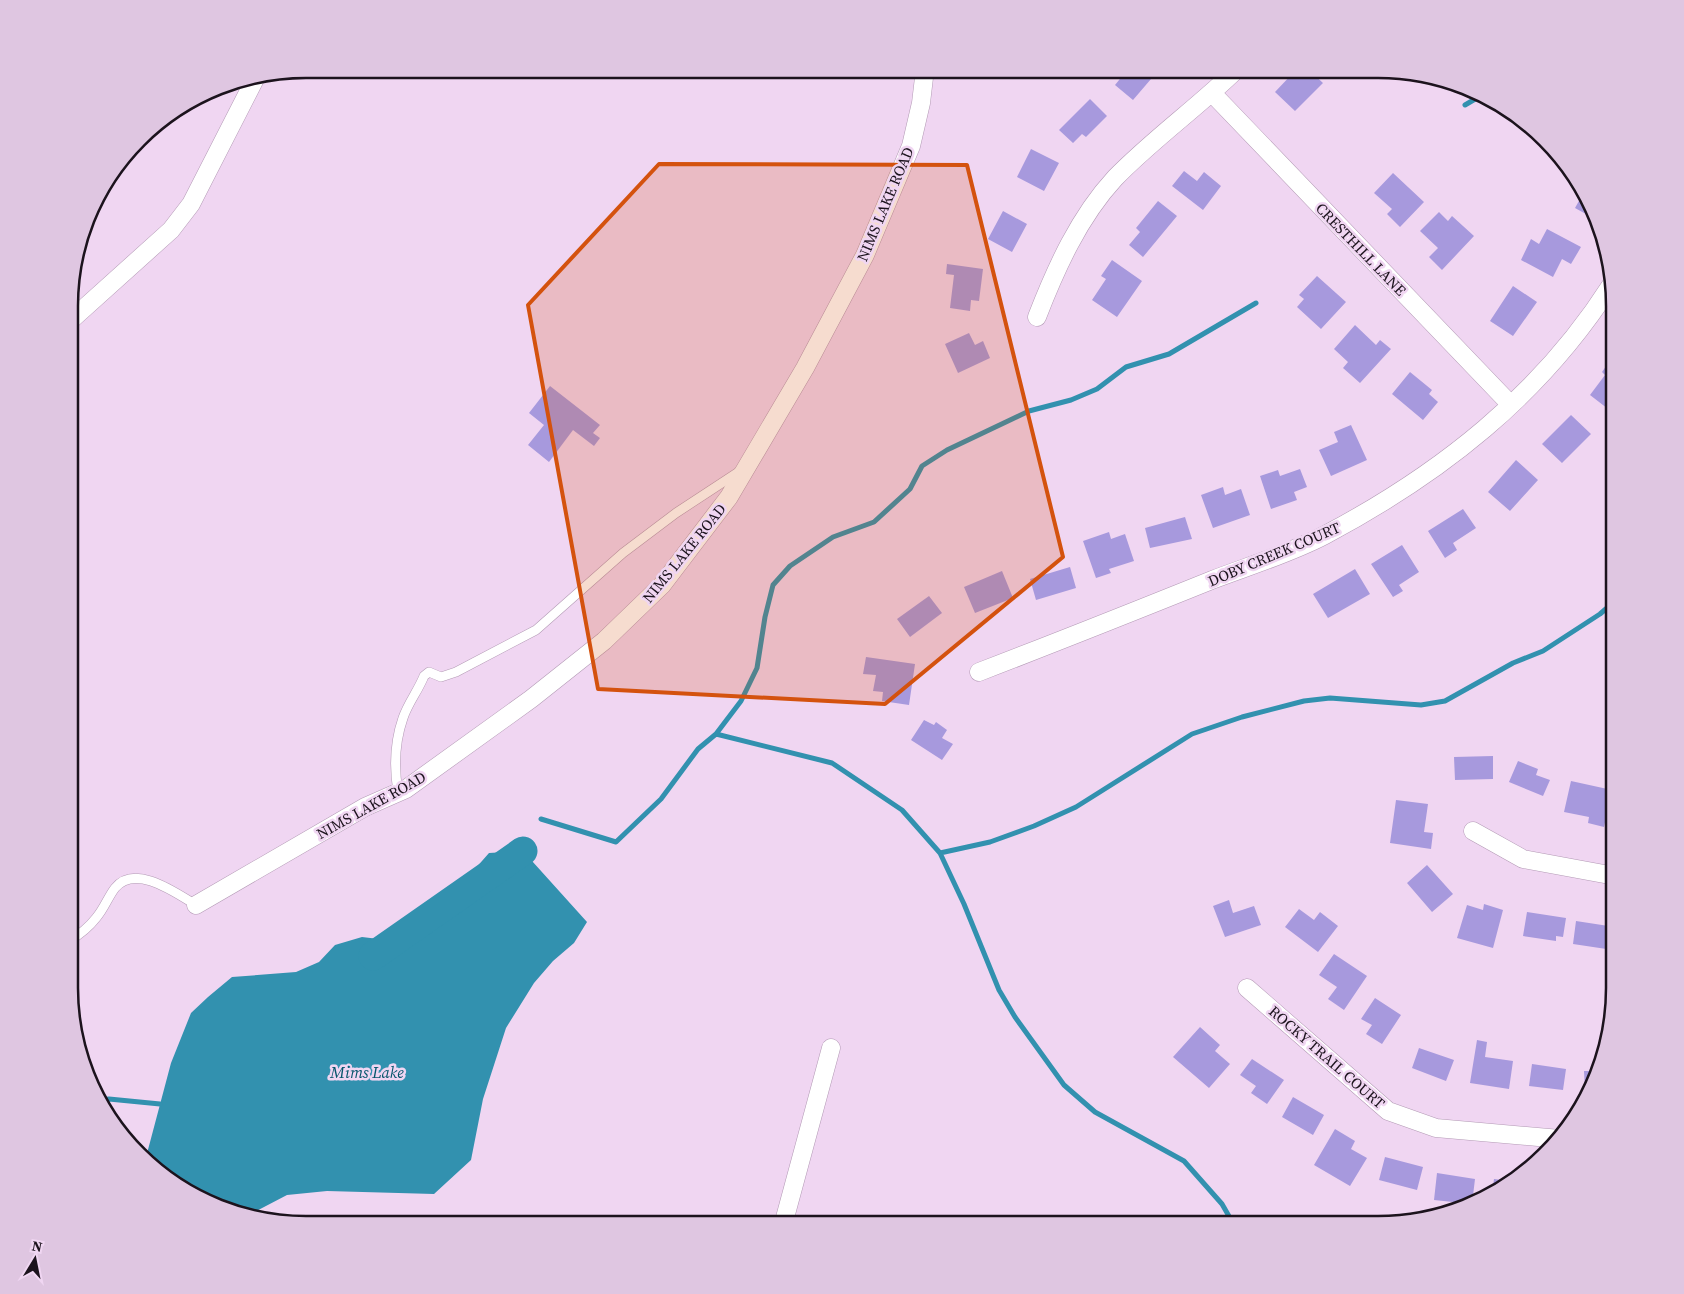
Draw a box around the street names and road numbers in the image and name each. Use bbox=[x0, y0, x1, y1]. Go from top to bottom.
street label: NIMS LAKE ROAD bbox=[851, 144, 919, 264]
street label: CRESTHILL LANE bbox=[1311, 198, 1411, 300]
street label: NIMS LAKE ROAD bbox=[637, 499, 731, 607]
street label: DOBY CREEK COURT bbox=[1205, 517, 1343, 591]
street label: NIMS LAKE ROAD bbox=[312, 766, 430, 844]
street label: ROCKY TRAIL COURT bbox=[1265, 1001, 1389, 1113]

